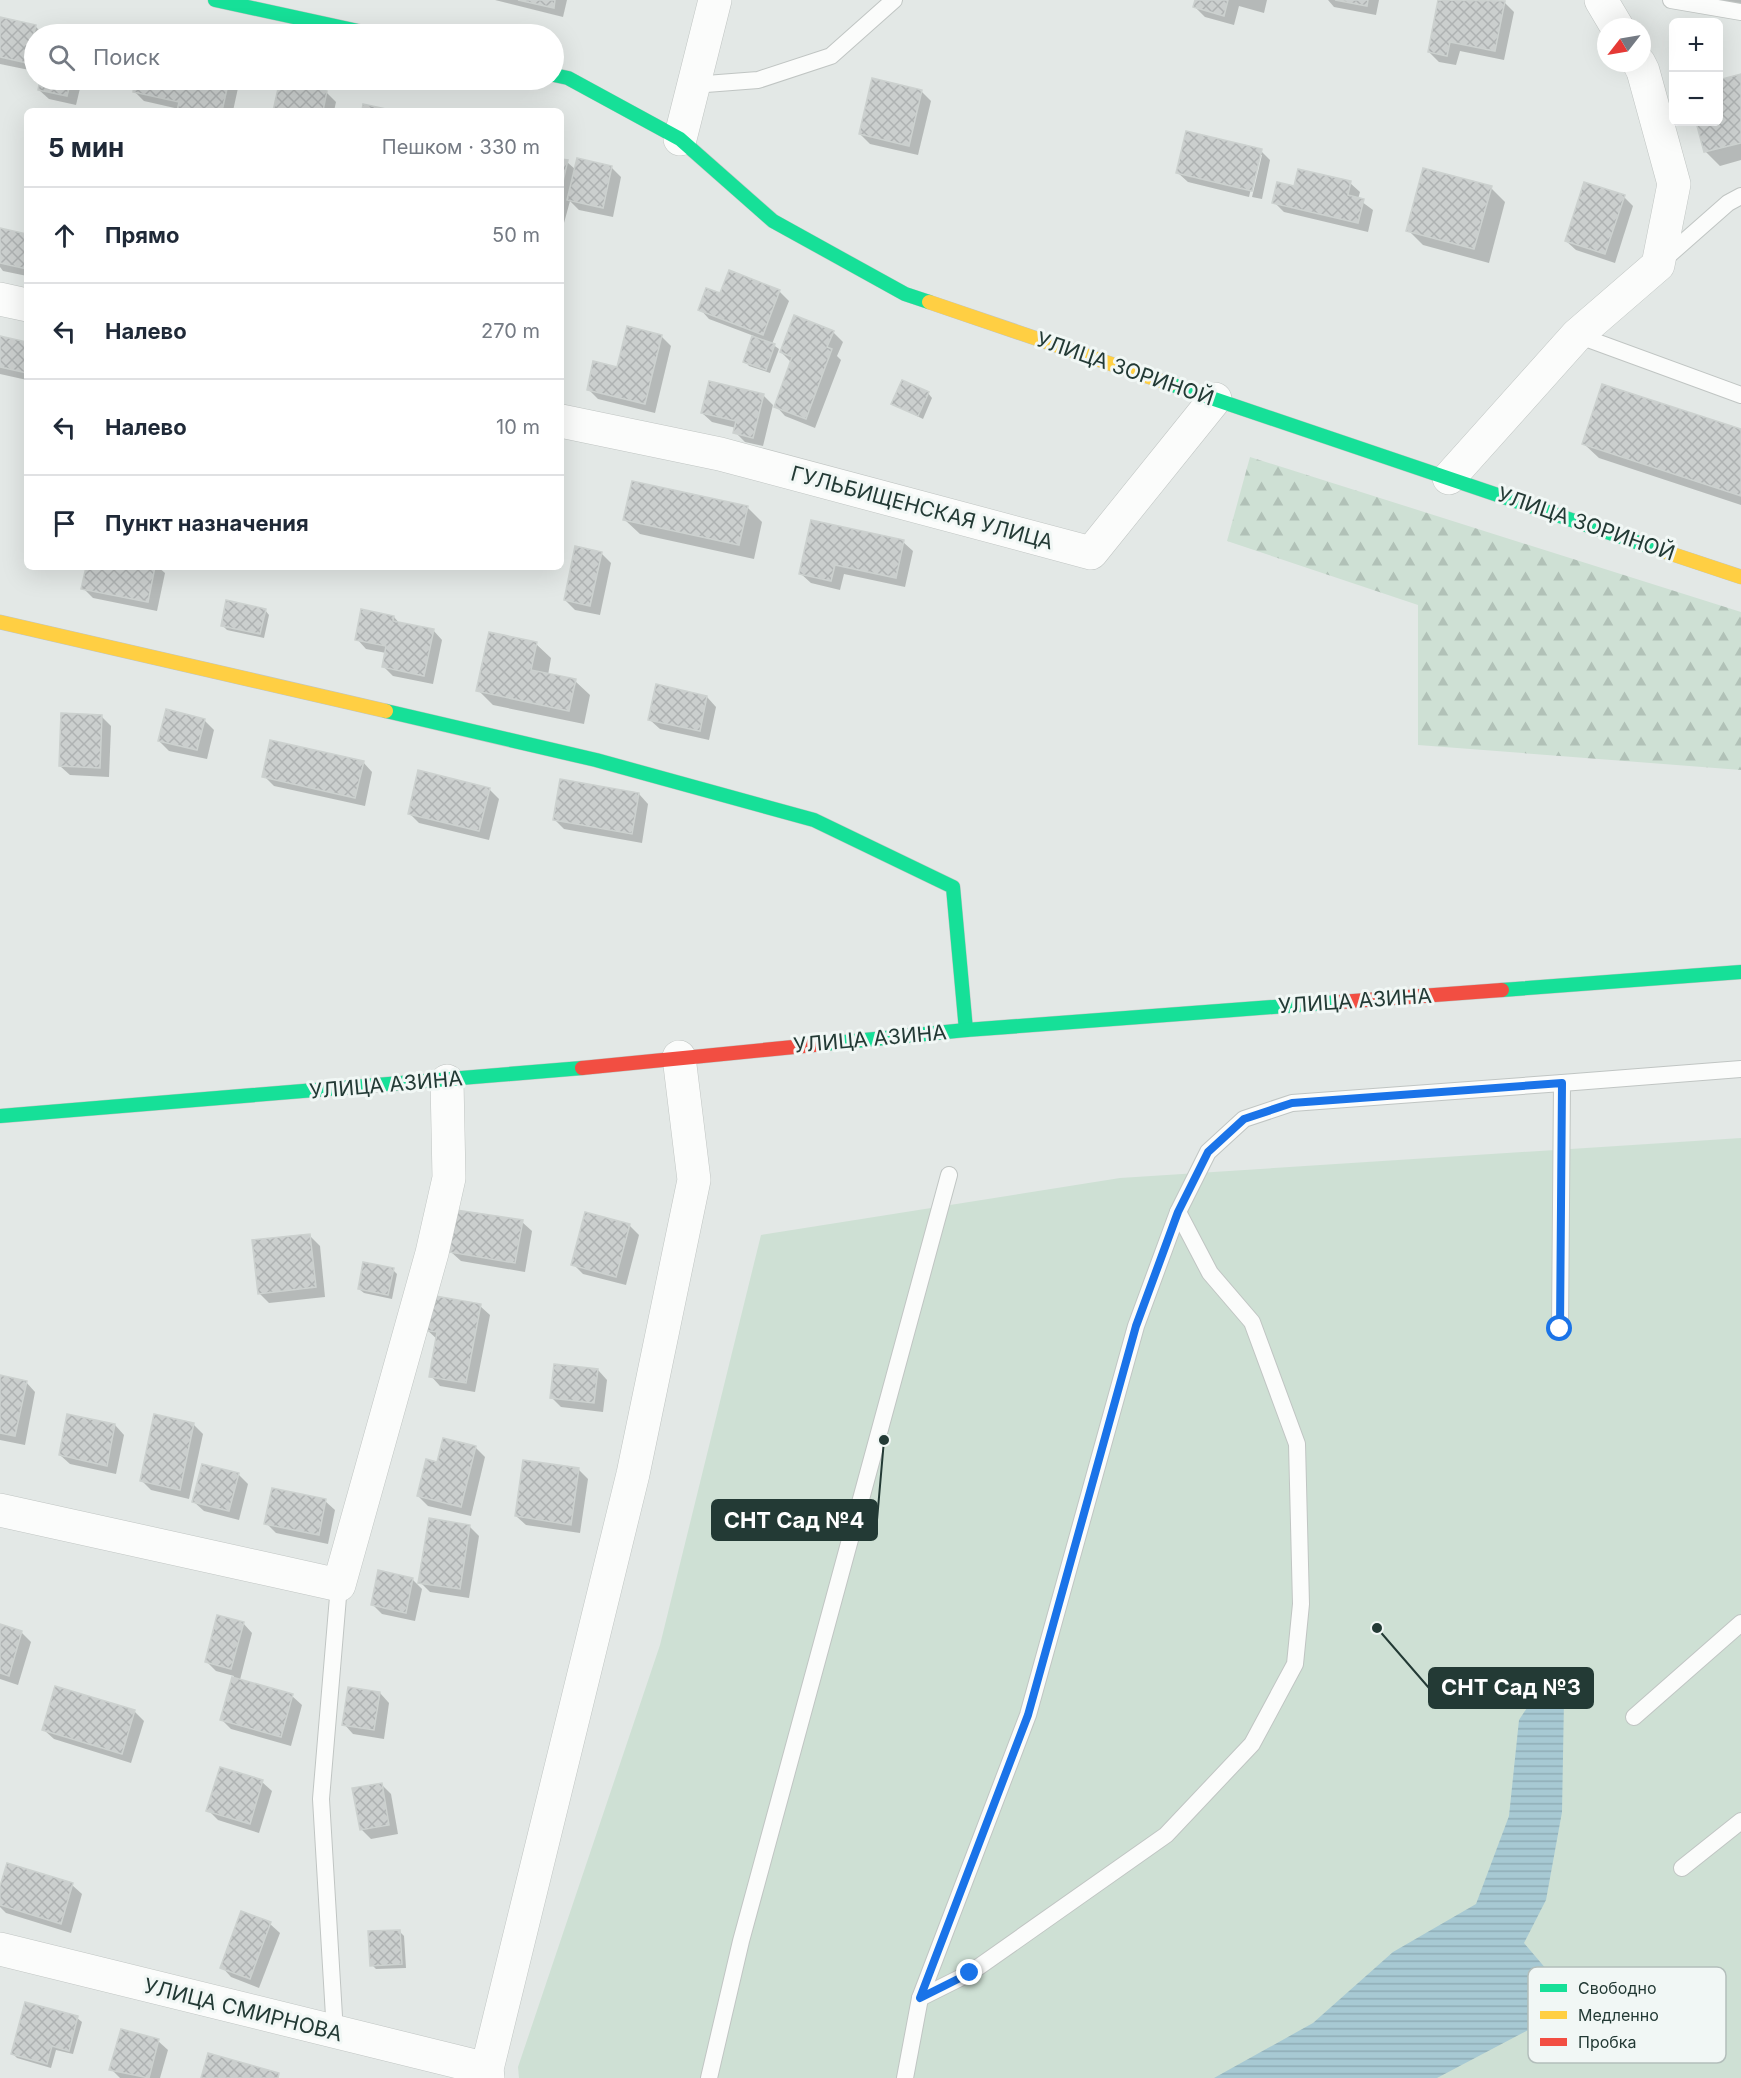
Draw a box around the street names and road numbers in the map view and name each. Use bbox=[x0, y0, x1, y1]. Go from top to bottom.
street label: УЛИЦА ЗОРИНОЙ bbox=[1033, 325, 1217, 411]
street label: ГУЛЬБИЩЕНСКАЯ УЛИЦА bbox=[788, 460, 1056, 555]
street label: УЛИЦА ЗОРИНОЙ bbox=[1494, 480, 1678, 566]
street label: УЛИЦА АЗИНА bbox=[1277, 983, 1432, 1018]
street label: УЛИЦА АЗИНА bbox=[792, 1019, 948, 1058]
street label: УЛИЦА АЗИНА bbox=[308, 1065, 464, 1104]
street label: УЛИЦА СМИРНОВА bbox=[141, 1973, 345, 2046]

